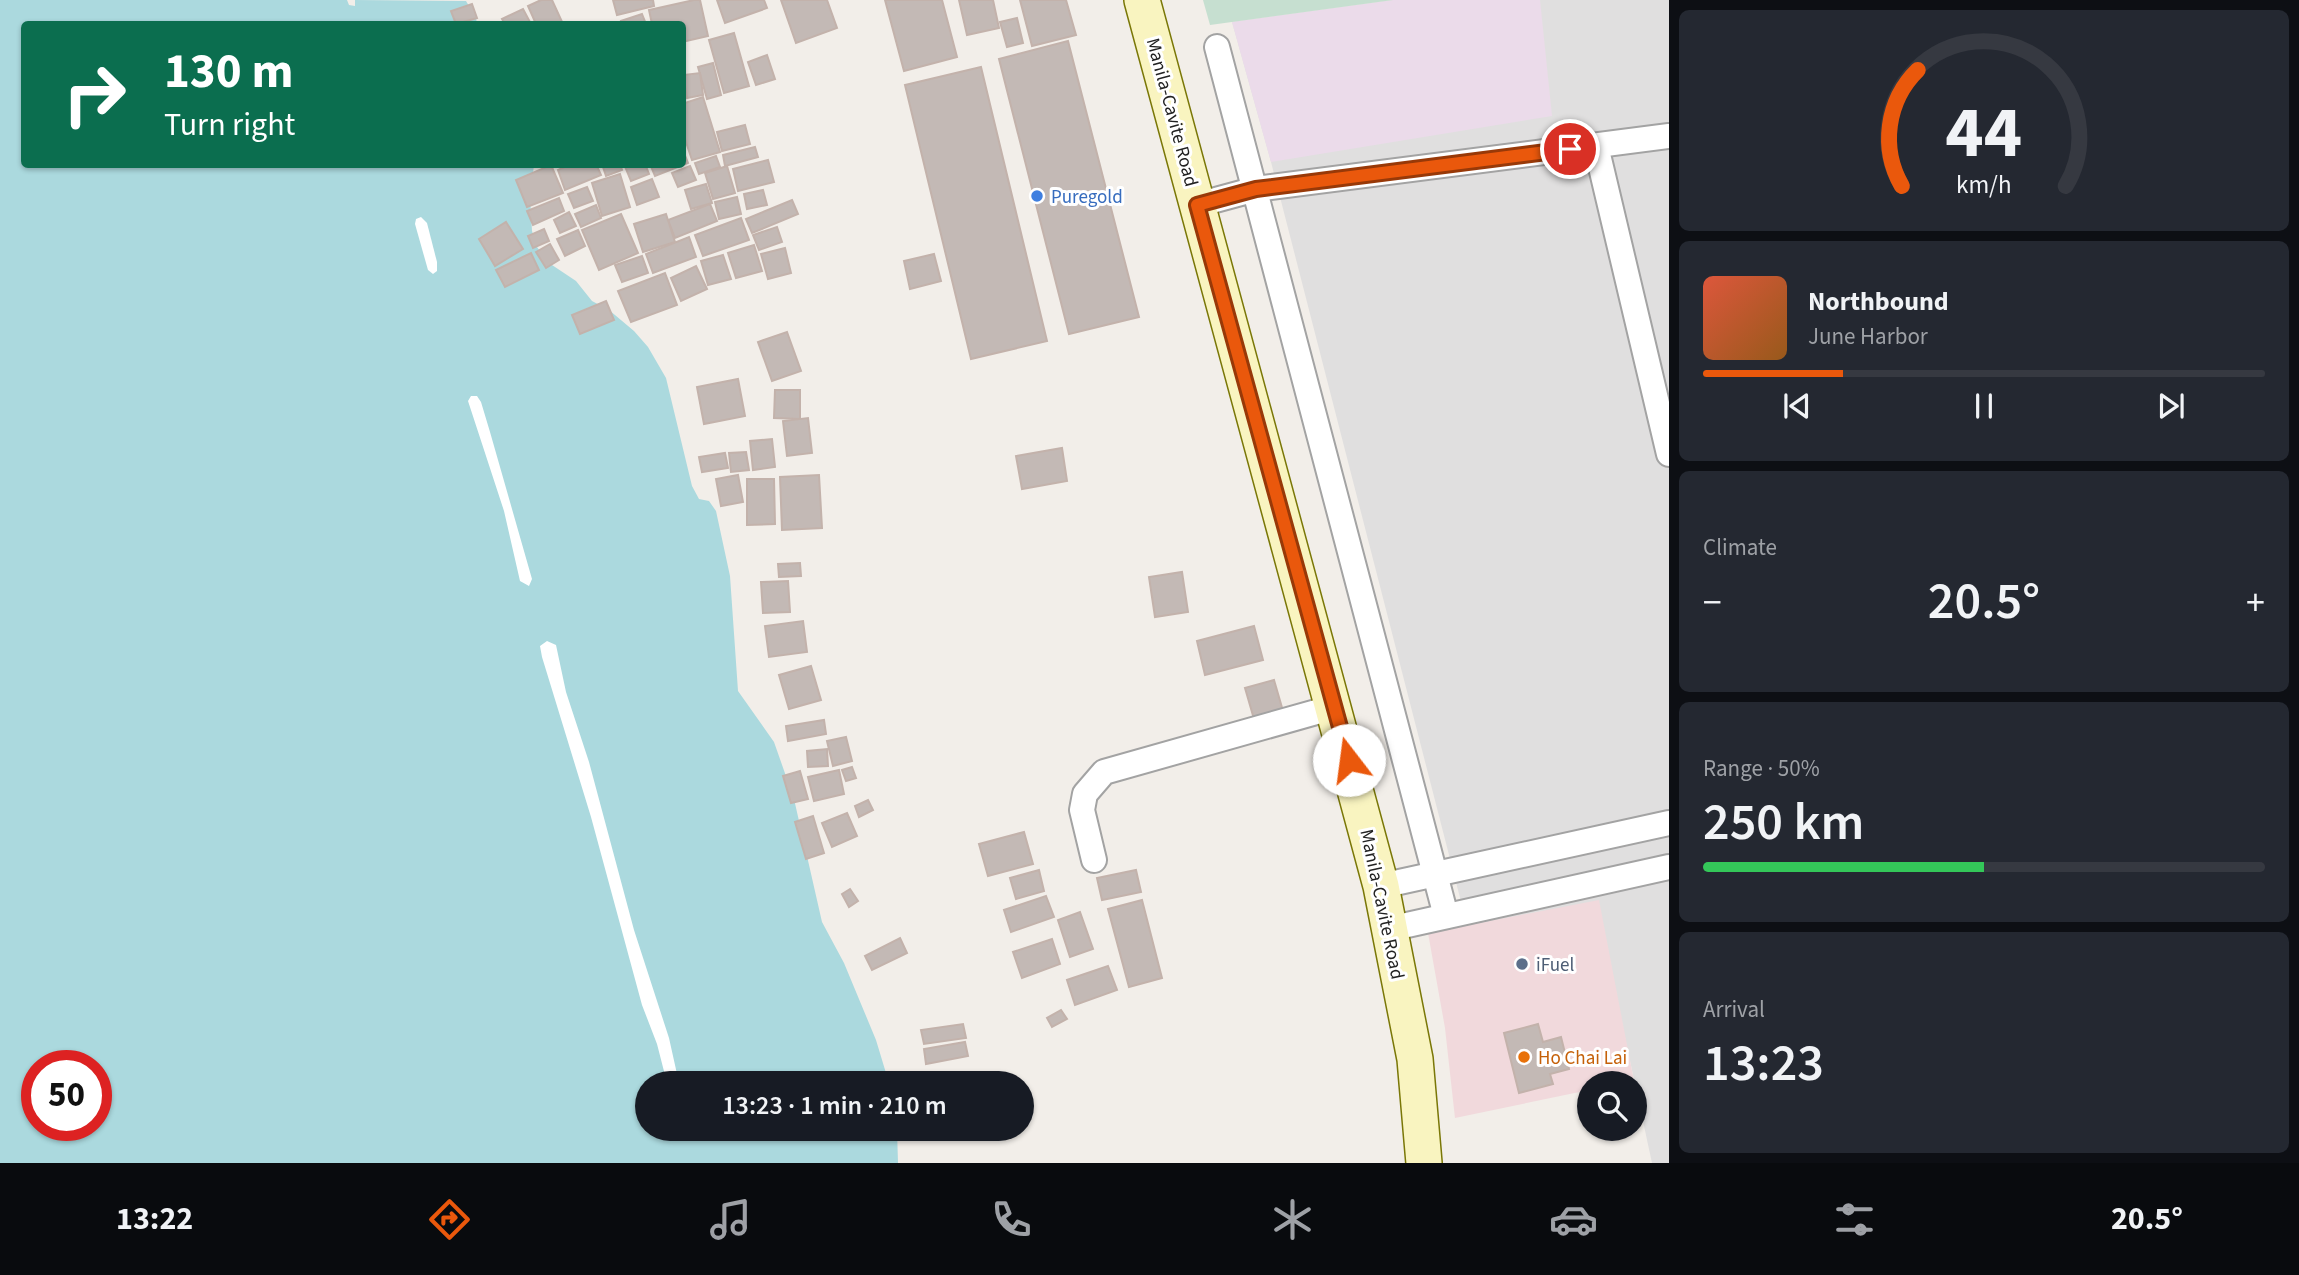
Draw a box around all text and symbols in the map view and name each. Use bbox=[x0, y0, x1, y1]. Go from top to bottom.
street label: Manila-Cavite Road bbox=[1139, 35, 1204, 190]
text: 130 m bbox=[164, 37, 293, 107]
icon: right bbox=[49, 49, 140, 140]
text: 44 bbox=[1946, 82, 2022, 186]
text: Turn right bbox=[164, 102, 295, 148]
pin bbox=[1540, 119, 1600, 179]
icon: arrive bbox=[1551, 130, 1589, 168]
text: km/h bbox=[1956, 167, 2012, 203]
place label: Puregold bbox=[1051, 184, 1123, 211]
marker: Puregold bbox=[1029, 188, 1045, 204]
text: Northbound bbox=[1808, 283, 1949, 320]
text: June Harbor bbox=[1808, 320, 1928, 353]
icon: previous bbox=[1778, 387, 1816, 425]
icon: pause bbox=[1965, 387, 2003, 425]
icon: next bbox=[2152, 387, 2190, 425]
text: Climate bbox=[1703, 531, 1777, 564]
text: 20.5° bbox=[1928, 565, 2040, 639]
text: − bbox=[1703, 576, 1722, 630]
text: + bbox=[2246, 576, 2265, 630]
position arrow bbox=[1312, 723, 1386, 797]
text: Range · 50% bbox=[1703, 752, 1820, 785]
text: 250 km bbox=[1703, 786, 1864, 860]
street label: Manila-Cavite Road bbox=[1352, 827, 1411, 982]
place label: iFuel bbox=[1536, 952, 1575, 979]
marker: iFuel bbox=[1514, 956, 1530, 972]
text: Arrival bbox=[1703, 993, 1765, 1026]
text: 13:23 bbox=[1703, 1027, 1824, 1101]
place label: Ho Chai Lai bbox=[1538, 1045, 1627, 1072]
marker: Ho Chai Lai bbox=[1516, 1049, 1532, 1065]
speed limit sign: 50 bbox=[21, 1050, 112, 1141]
map controls bbox=[1577, 1071, 1647, 1141]
button: search bbox=[1577, 1071, 1647, 1141]
text: 13:23 · 1 min · 210 m bbox=[722, 1087, 947, 1124]
icon: directions bbox=[425, 1195, 474, 1244]
icon: music bbox=[706, 1195, 755, 1244]
icon: phone bbox=[987, 1195, 1036, 1244]
icon: climate bbox=[1268, 1195, 1317, 1244]
icon: car bbox=[1549, 1195, 1598, 1244]
icon: filters bbox=[1830, 1195, 1879, 1244]
text: 13:22 bbox=[116, 1196, 193, 1242]
text: 20.5° bbox=[2111, 1196, 2183, 1242]

